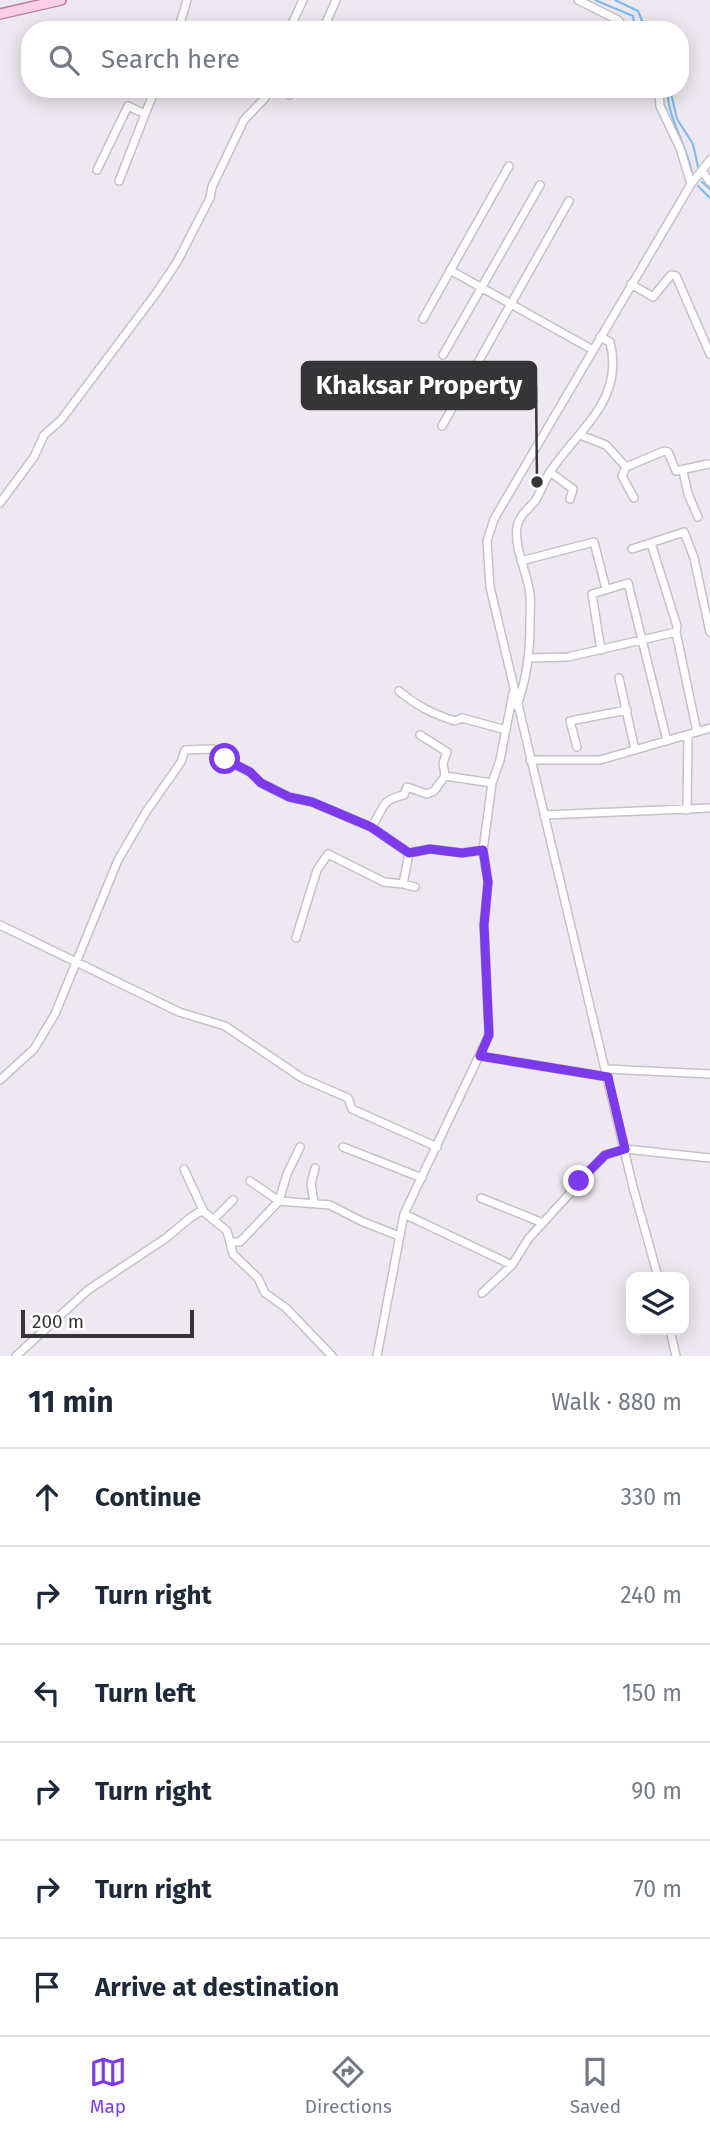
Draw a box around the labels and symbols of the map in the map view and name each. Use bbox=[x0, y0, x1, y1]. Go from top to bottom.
callout: Khaksar Property bbox=[302, 362, 536, 409]
text: Khaksar Property bbox=[316, 370, 523, 401]
route start bbox=[209, 743, 240, 774]
route end bbox=[563, 1165, 594, 1196]
scale bar bbox=[21, 1307, 194, 1339]

